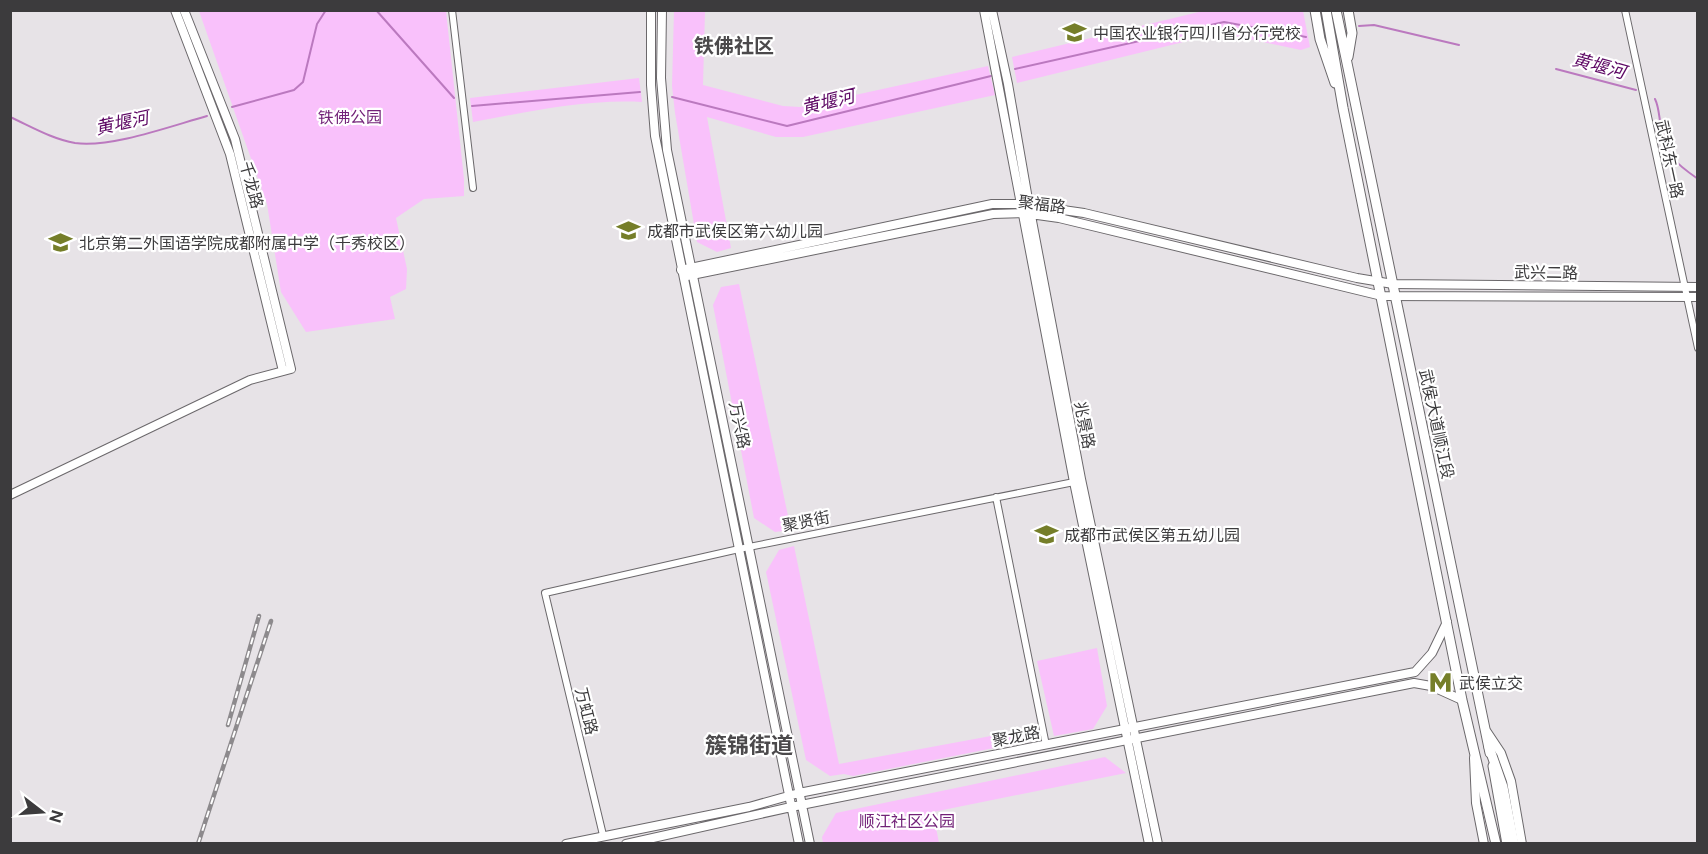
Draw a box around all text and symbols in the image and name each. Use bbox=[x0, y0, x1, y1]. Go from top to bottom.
school or university icon: 中国农业银行四川省分行党校 bbox=[1062, 20, 1088, 46]
place label: 中国农业银行四川省分行党校 bbox=[1093, 24, 1301, 43]
district label: 铁佛社区 bbox=[694, 34, 774, 58]
water label: 黄堰河 bbox=[1570, 48, 1631, 83]
water label: 黄堰河 bbox=[799, 84, 860, 118]
water label: 黄堰河 bbox=[93, 106, 153, 138]
park label: 铁佛公园 bbox=[318, 108, 382, 127]
street label: 武科东一路 bbox=[1652, 118, 1687, 200]
street label: 千龙路 bbox=[236, 159, 267, 211]
street label: 聚福路 bbox=[1017, 192, 1067, 217]
school or university icon: 成都市武侯区第六幼儿园 bbox=[616, 218, 642, 244]
place label: 成都市武侯区第六幼儿园 bbox=[647, 222, 823, 241]
school or university icon: 北京第二外国语学院成都附属中学（千秀校区） bbox=[48, 230, 74, 256]
place label: 北京第二外国语学院成都附属中学（千秀校区） bbox=[79, 234, 415, 253]
street label: 武兴二路 bbox=[1514, 262, 1578, 283]
street label: 武侯大道顺江段 bbox=[1416, 367, 1457, 481]
street label: 万兴路 bbox=[725, 400, 754, 451]
street label: 兆景路 bbox=[1071, 400, 1098, 450]
street label: 聚贤街 bbox=[781, 508, 831, 535]
school or university icon: 成都市武侯区第五幼儿园 bbox=[1033, 522, 1059, 548]
place label: 成都市武侯区第五幼儿园 bbox=[1064, 526, 1240, 545]
metro station icon: 武侯立交 bbox=[1428, 670, 1454, 696]
place label: 武侯立交 bbox=[1459, 674, 1523, 693]
street label: 万虹路 bbox=[571, 686, 602, 737]
street label: 聚龙路 bbox=[991, 723, 1041, 750]
district label: 簇锦街道 bbox=[705, 732, 793, 758]
north arrow bbox=[12, 782, 72, 842]
text: N bbox=[45, 807, 67, 825]
park label: 顺江社区公园 bbox=[859, 812, 955, 831]

